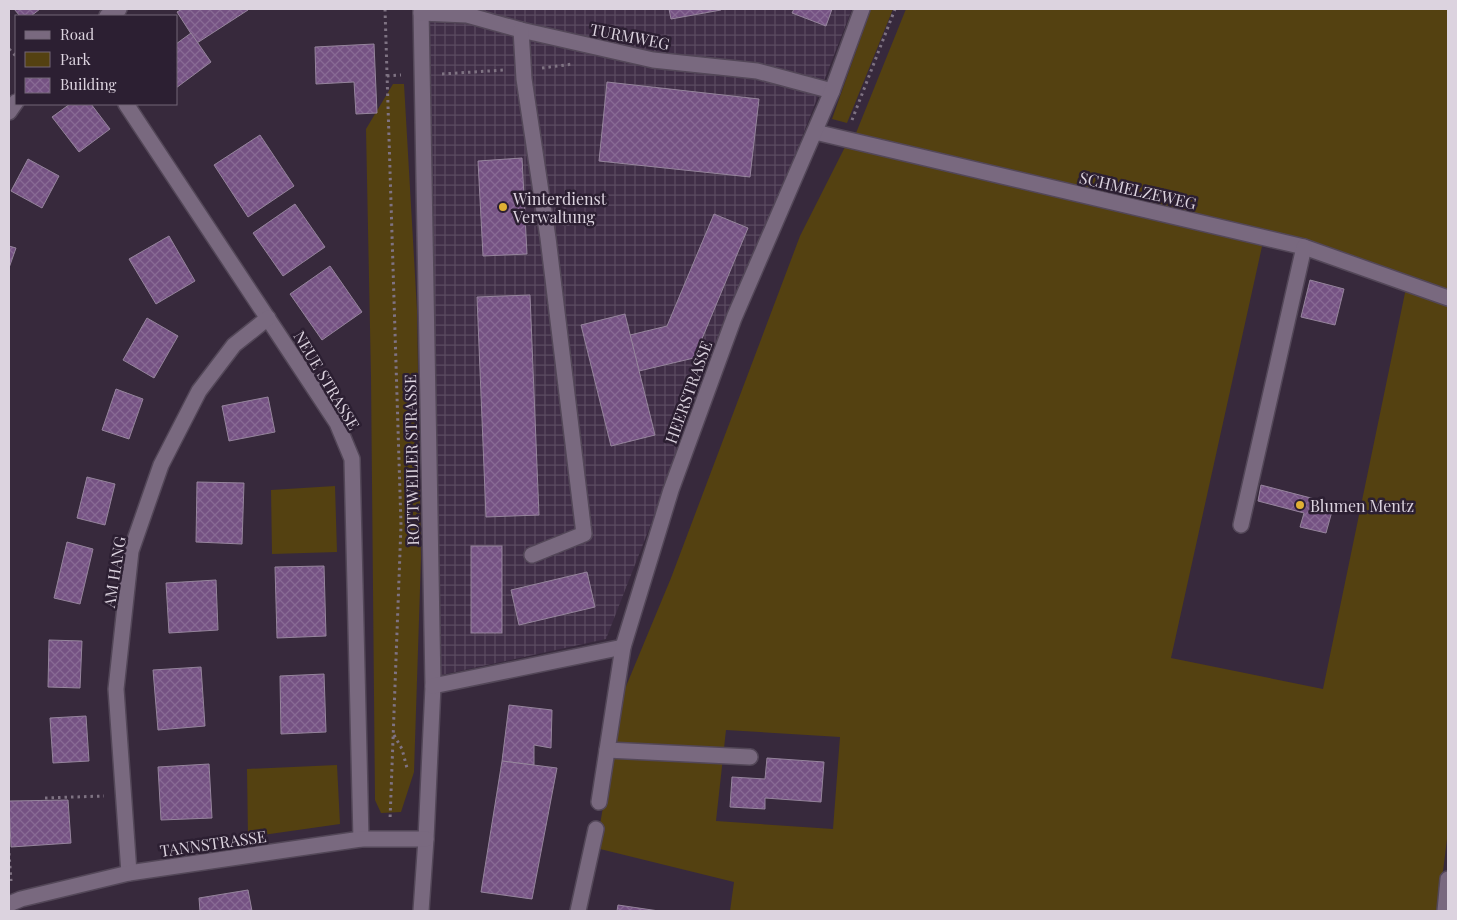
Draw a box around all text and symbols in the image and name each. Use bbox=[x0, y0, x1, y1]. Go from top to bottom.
legend bbox=[15, 15, 178, 105]
street label: TURMWEG bbox=[588, 18, 672, 54]
text: Road bbox=[60, 24, 94, 44]
text: Park bbox=[60, 49, 92, 69]
text: Building bbox=[60, 74, 117, 94]
street label: SCHMELZEWEG bbox=[1077, 166, 1199, 214]
place label: Winterdienst Verwaltung bbox=[512, 188, 607, 227]
marker: Winterdienst Verwaltung bbox=[497, 201, 509, 213]
street label: NEUE STRASSE bbox=[289, 327, 365, 433]
street label: HEERSTRASSE bbox=[660, 338, 716, 446]
street label: ROTTWEILER STRASSE bbox=[399, 374, 423, 546]
place label: Blumen Mentz bbox=[1310, 495, 1414, 516]
marker: Blumen Mentz bbox=[1294, 499, 1306, 511]
street label: AM HANG bbox=[98, 535, 130, 610]
street label: TANNSTRASSE bbox=[158, 825, 268, 861]

